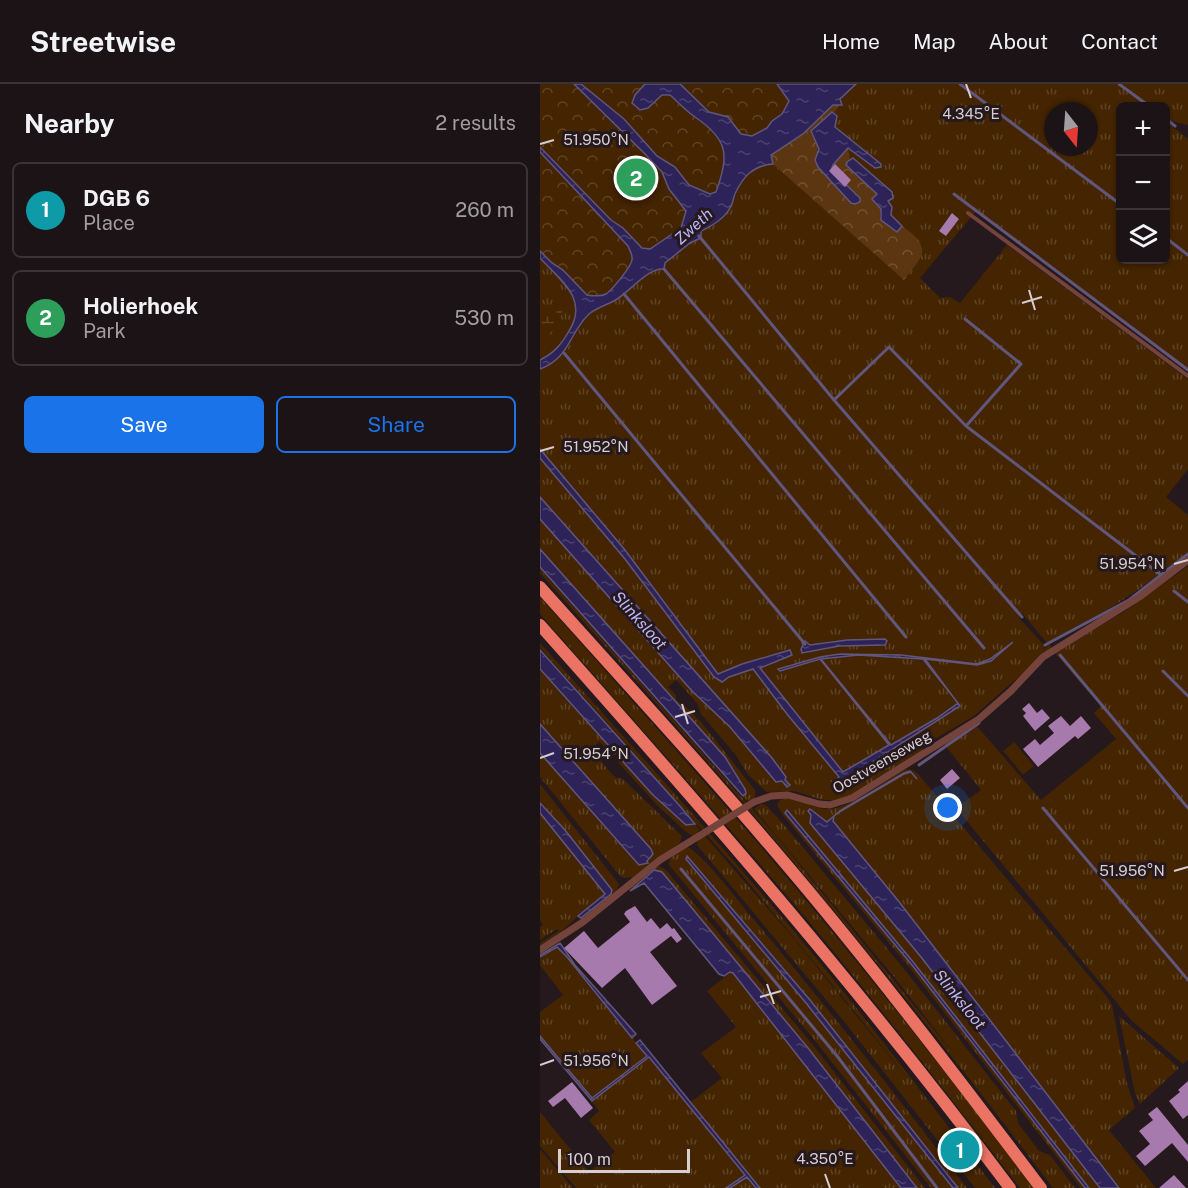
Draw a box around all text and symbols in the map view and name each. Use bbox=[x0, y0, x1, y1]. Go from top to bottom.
text: Streetwise bbox=[30, 25, 176, 58]
text: Home bbox=[822, 29, 880, 54]
text: Map bbox=[913, 29, 956, 54]
text: About bbox=[989, 29, 1048, 54]
text: Contact bbox=[1081, 29, 1158, 54]
north arrow bbox=[1044, 102, 1098, 156]
map controls bbox=[1116, 102, 1170, 264]
button: + bbox=[1116, 102, 1170, 156]
text: 4.345°E bbox=[942, 105, 1000, 122]
text: Nearby bbox=[24, 108, 114, 139]
text: 2 results bbox=[435, 111, 516, 135]
text: 51.950°N bbox=[563, 131, 629, 148]
pin: 2 bbox=[616, 156, 656, 200]
button: − bbox=[1116, 156, 1170, 210]
text: DGB 6 bbox=[83, 185, 150, 211]
text: 1 bbox=[41, 198, 50, 222]
text: 260 m bbox=[455, 198, 514, 222]
water label: Zweth bbox=[670, 204, 716, 248]
button: layers bbox=[1116, 210, 1170, 264]
text: Place bbox=[83, 211, 135, 235]
text: Holierhoek bbox=[83, 293, 198, 319]
text: 2 bbox=[39, 306, 52, 330]
text: 530 m bbox=[454, 306, 514, 330]
text: Park bbox=[83, 319, 126, 343]
button: Save bbox=[24, 396, 264, 453]
button: Share bbox=[276, 396, 516, 453]
text: 51.952°N bbox=[563, 438, 629, 455]
text: 51.954°N bbox=[1099, 555, 1165, 572]
water label: Slinksloot bbox=[609, 587, 671, 653]
street label: Oostveenseweg bbox=[829, 726, 934, 797]
text: 51.954°N bbox=[563, 745, 629, 762]
your location bbox=[933, 793, 962, 822]
text: 51.956°N bbox=[1099, 862, 1165, 879]
water label: Slinksloot bbox=[930, 965, 990, 1033]
text: 51.956°N bbox=[563, 1052, 629, 1069]
pin: 1 bbox=[940, 1128, 980, 1172]
scale bar bbox=[558, 1146, 690, 1174]
text: 100 m bbox=[567, 1150, 611, 1169]
text: 4.350°E bbox=[796, 1150, 854, 1167]

